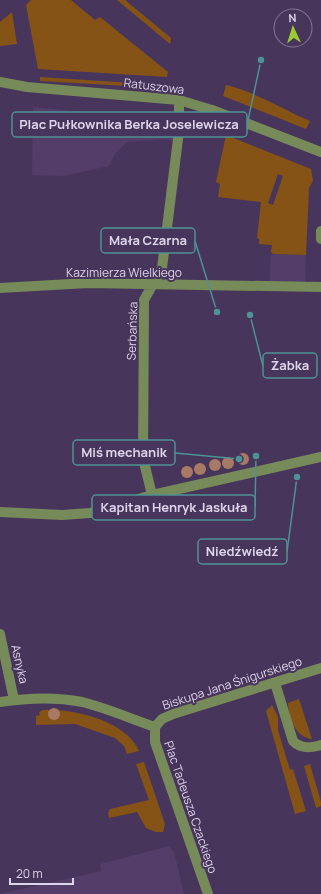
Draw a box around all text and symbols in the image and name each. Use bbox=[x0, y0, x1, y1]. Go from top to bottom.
north arrow bbox=[273, 8, 313, 48]
text: N bbox=[288, 10, 297, 25]
street label: Ratuszowa bbox=[123, 74, 185, 98]
callout: Plac Pułkownika Berka Joselewicza bbox=[12, 112, 247, 137]
text: Plac Pułkownika Berka Joselewicza bbox=[19, 115, 239, 133]
callout: Mała Czarna bbox=[101, 228, 195, 253]
text: Mała Czarna bbox=[109, 231, 187, 249]
street label: Kazimierza Wielkiego bbox=[66, 264, 182, 281]
street label: Serbańska bbox=[122, 301, 142, 361]
callout: Żabka bbox=[263, 353, 317, 378]
text: Żabka bbox=[271, 356, 309, 374]
callout: Miś mechanik bbox=[73, 440, 175, 465]
text: Miś mechanik bbox=[81, 443, 168, 461]
callout: Kapitan Henryk Jaskuła bbox=[92, 495, 255, 520]
text: Kapitan Henryk Jaskuła bbox=[101, 498, 247, 516]
callout: Niedźwiedź bbox=[198, 539, 287, 564]
text: Niedźwiedź bbox=[206, 542, 278, 560]
street label: Asnyka bbox=[7, 643, 33, 685]
street label: Biskupa Jana Śnigurskiego bbox=[160, 652, 304, 714]
street label: Plac Tadeusza Czackiego bbox=[160, 738, 222, 876]
scale bar bbox=[10, 860, 73, 886]
text: 20 m bbox=[16, 865, 43, 882]

